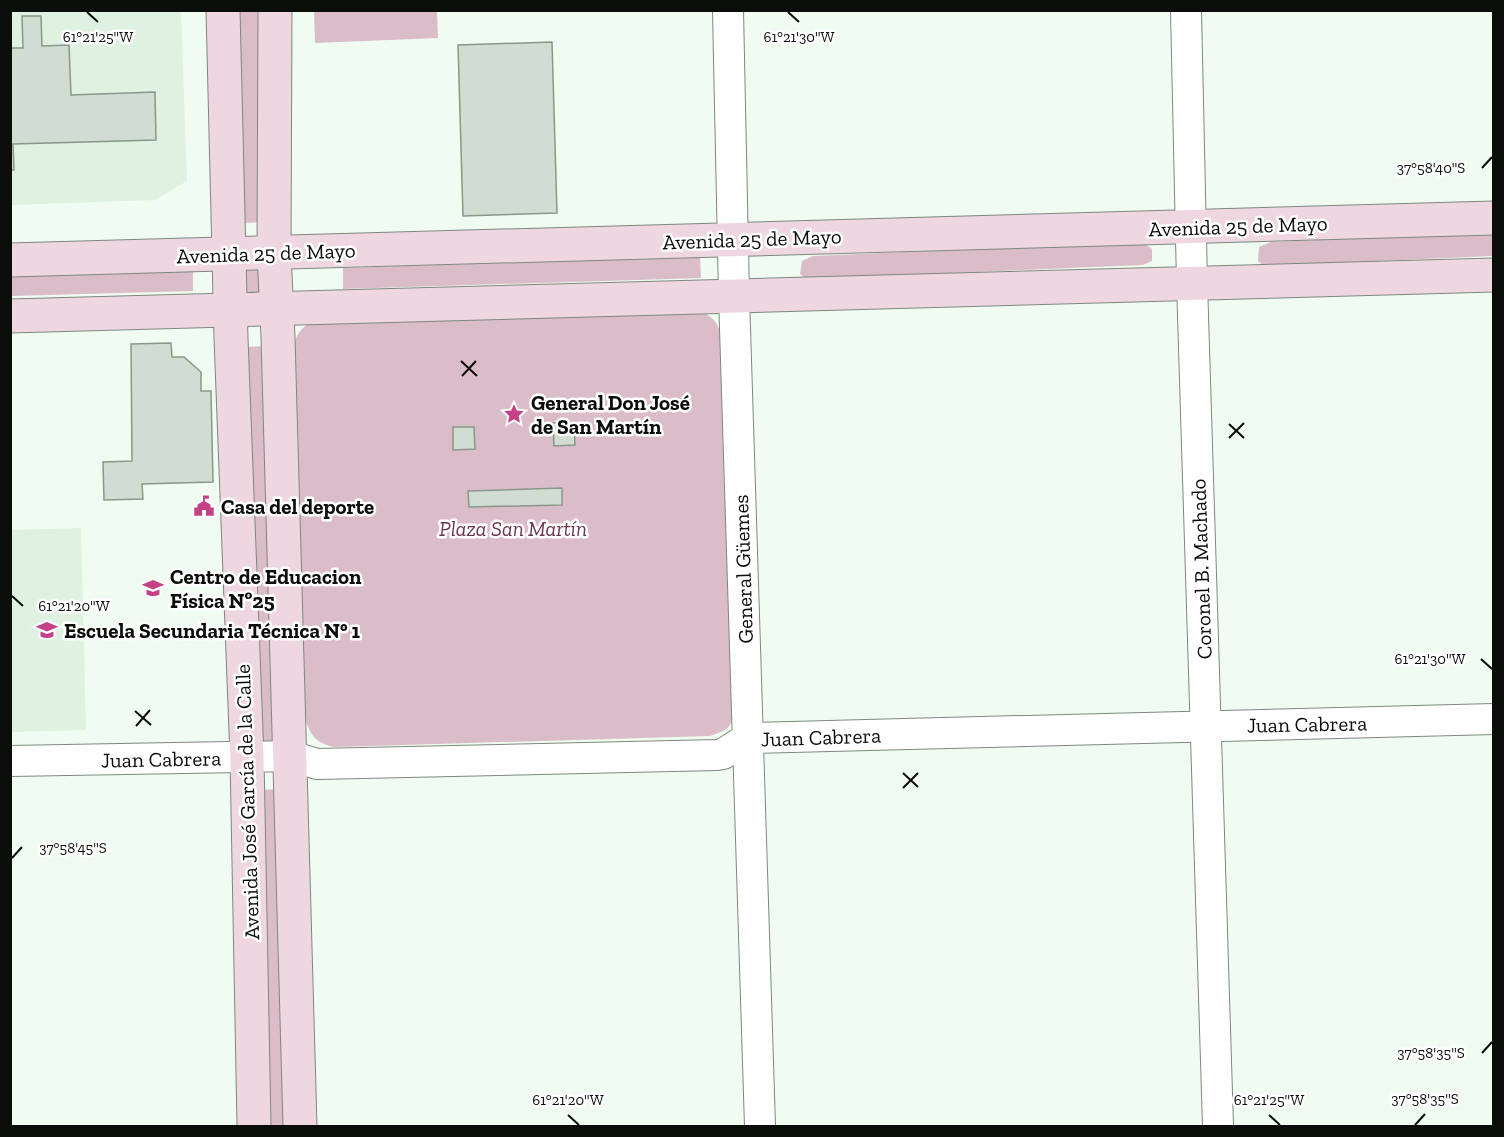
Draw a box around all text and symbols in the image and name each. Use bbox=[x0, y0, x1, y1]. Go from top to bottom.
text: 61°21'25"W bbox=[63, 28, 133, 46]
text: 61°21'30"W bbox=[764, 28, 834, 46]
text: 37°58'40"S bbox=[1397, 159, 1465, 177]
street label: Avenida 25 de Mayo bbox=[1148, 210, 1328, 242]
street label: Avenida 25 de Mayo bbox=[662, 223, 842, 255]
street label: Avenida 25 de Mayo bbox=[176, 237, 356, 269]
place label: General Don José de San Martín bbox=[531, 390, 690, 439]
place icon: General Don José de San Martín bbox=[502, 402, 526, 426]
street label: Coronel B. Machado bbox=[1185, 478, 1217, 660]
public building icon: Casa del deporte bbox=[192, 494, 216, 518]
place label: Casa del deporte bbox=[221, 494, 374, 519]
street label: General Güemes bbox=[728, 494, 758, 644]
park label: Plaza San Martín bbox=[439, 516, 587, 541]
place label: Centro de Educacion Física Nº25 bbox=[170, 564, 362, 613]
school or university icon: Centro de Educacion Física Nº25 bbox=[141, 576, 165, 600]
text: 61°21'20"W bbox=[38, 597, 110, 615]
school or university icon: Escuela Secundaria Técnica N° 1 bbox=[35, 618, 59, 642]
place label: Escuela Secundaria Técnica N° 1 bbox=[64, 618, 361, 643]
text: 61°21'30"W bbox=[1395, 650, 1465, 668]
street label: Avenida José García de la Calle bbox=[230, 664, 264, 940]
street label: Juan Cabrera bbox=[1247, 710, 1367, 738]
street label: Juan Cabrera bbox=[760, 722, 882, 752]
street label: Juan Cabrera bbox=[101, 745, 221, 773]
text: 37°58'45"S bbox=[39, 839, 107, 857]
text: 37°58'35"S bbox=[1397, 1044, 1465, 1062]
text: 37°58'35"S bbox=[1391, 1090, 1459, 1108]
text: 61°21'20"W bbox=[532, 1091, 604, 1109]
text: 61°21'25"W bbox=[1234, 1091, 1304, 1109]

